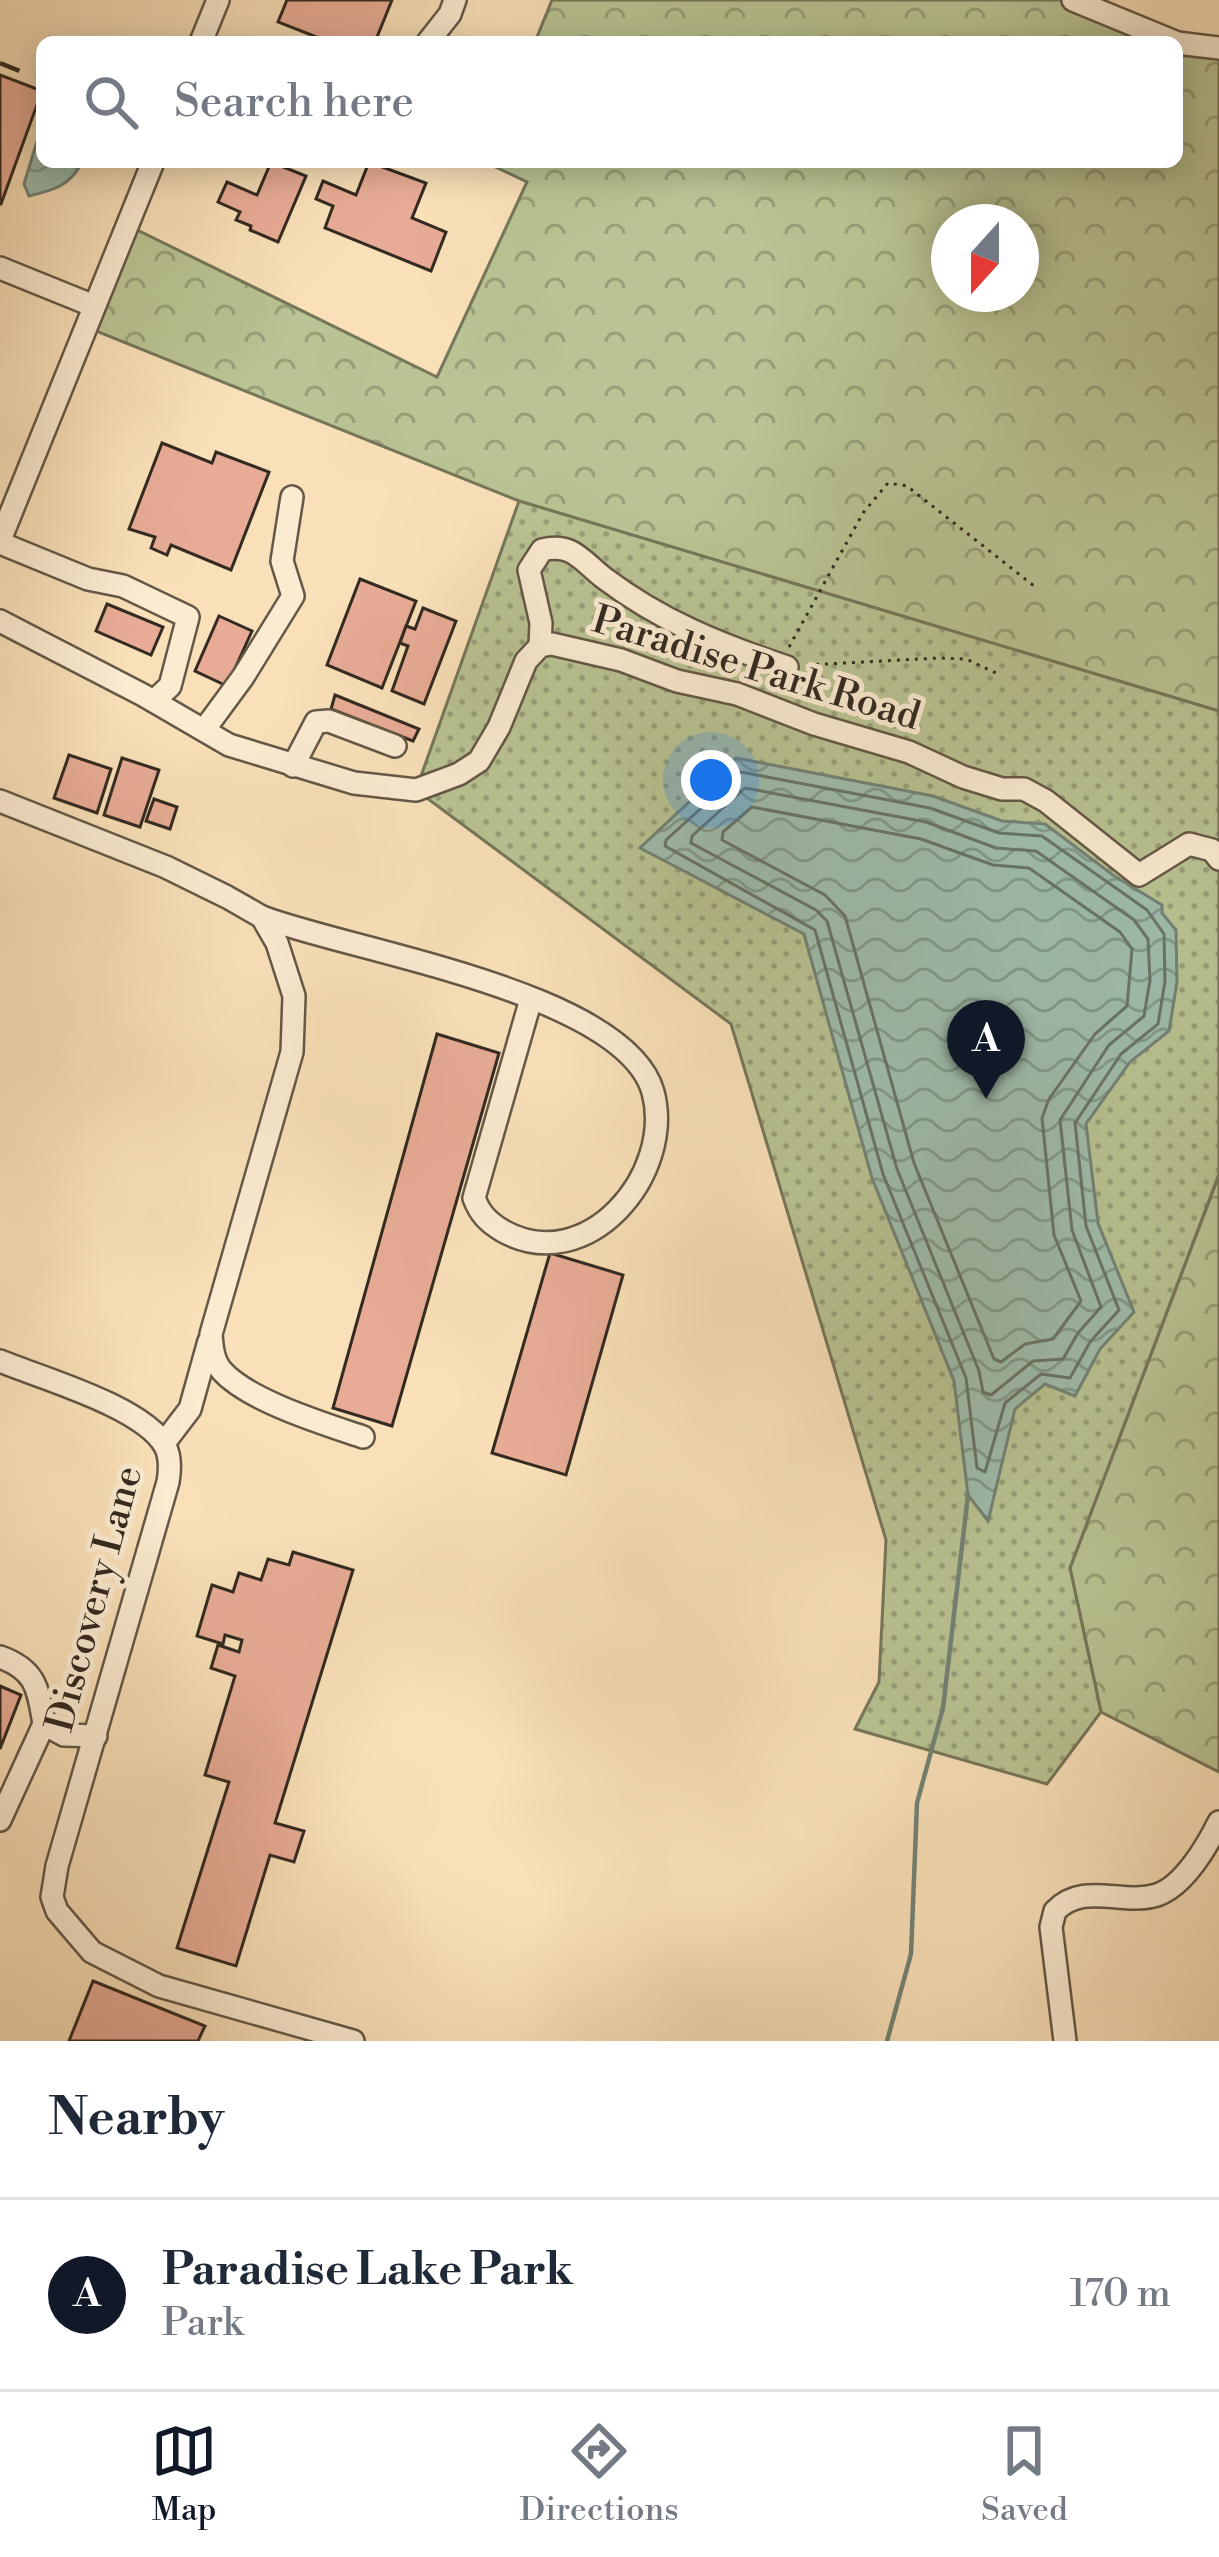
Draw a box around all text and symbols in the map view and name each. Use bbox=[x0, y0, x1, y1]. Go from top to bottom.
search box bbox=[36, 36, 1183, 168]
icon: search bbox=[78, 69, 144, 135]
text: Search here bbox=[174, 74, 414, 131]
north arrow bbox=[931, 204, 1039, 312]
street label: Paradise Park Road bbox=[586, 596, 926, 742]
your location bbox=[681, 750, 741, 810]
pin: A bbox=[947, 1000, 1025, 1099]
street label: Discovery Lane bbox=[36, 1461, 154, 1737]
text: Nearby bbox=[48, 2087, 224, 2151]
text: Paradise Lake Park bbox=[162, 2242, 573, 2299]
text: A bbox=[73, 2270, 101, 2319]
text: 170 m bbox=[1069, 2270, 1171, 2319]
text: Park bbox=[162, 2299, 243, 2348]
tab: Map bbox=[151, 2418, 217, 2531]
tab: Directions bbox=[520, 2418, 679, 2531]
tab: Saved bbox=[981, 2418, 1068, 2531]

